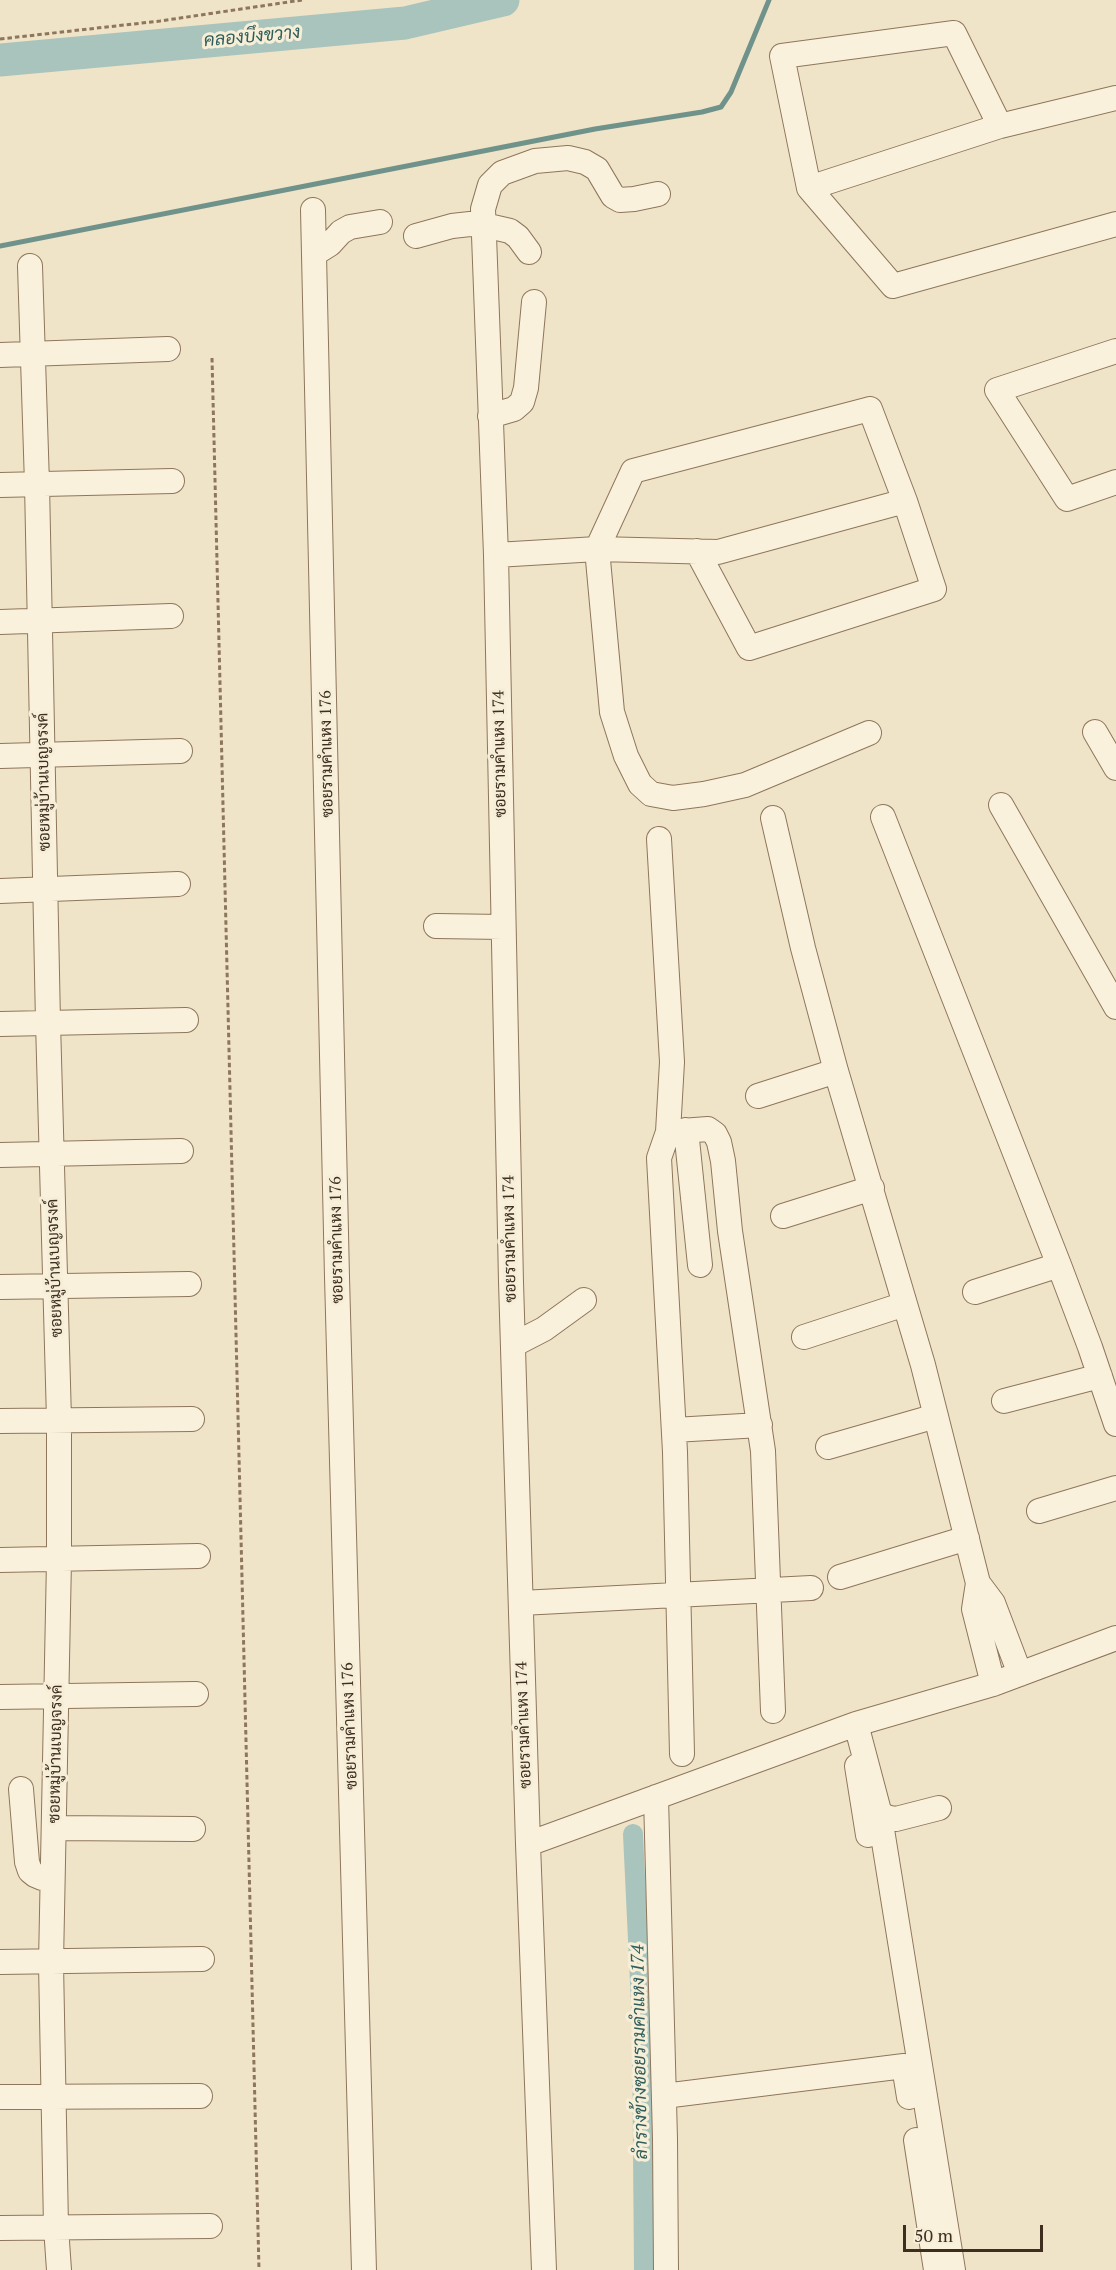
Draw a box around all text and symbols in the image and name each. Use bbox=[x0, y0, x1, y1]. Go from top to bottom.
water label: คลองบึงขวาง bbox=[203, 22, 301, 52]
street label: ซอยรามคำแหง 176 bbox=[316, 690, 338, 818]
street label: ซอยรามคำแหง 174 bbox=[489, 690, 511, 818]
street label: ซอยหมู่บ้านเบญจรงค์ bbox=[33, 712, 55, 852]
street label: ซอยรามคำแหง 174 bbox=[499, 1175, 521, 1303]
street label: ซอยรามคำแหง 176 bbox=[326, 1176, 348, 1304]
street label: ซอยหมู่บ้านเบญจรงค์ bbox=[43, 1198, 67, 1338]
street label: ซอยรามคำแหง 174 bbox=[512, 1661, 536, 1789]
street label: ซอยรามคำแหง 176 bbox=[338, 1662, 362, 1790]
street label: ซอยหมู่บ้านเบญจรงค์ bbox=[45, 1684, 67, 1824]
water label: ลำรางข้างซอยรามคำแหง 174 bbox=[627, 1944, 653, 2160]
scale bar bbox=[906, 2213, 1046, 2251]
text: 50 m bbox=[914, 2223, 953, 2247]

